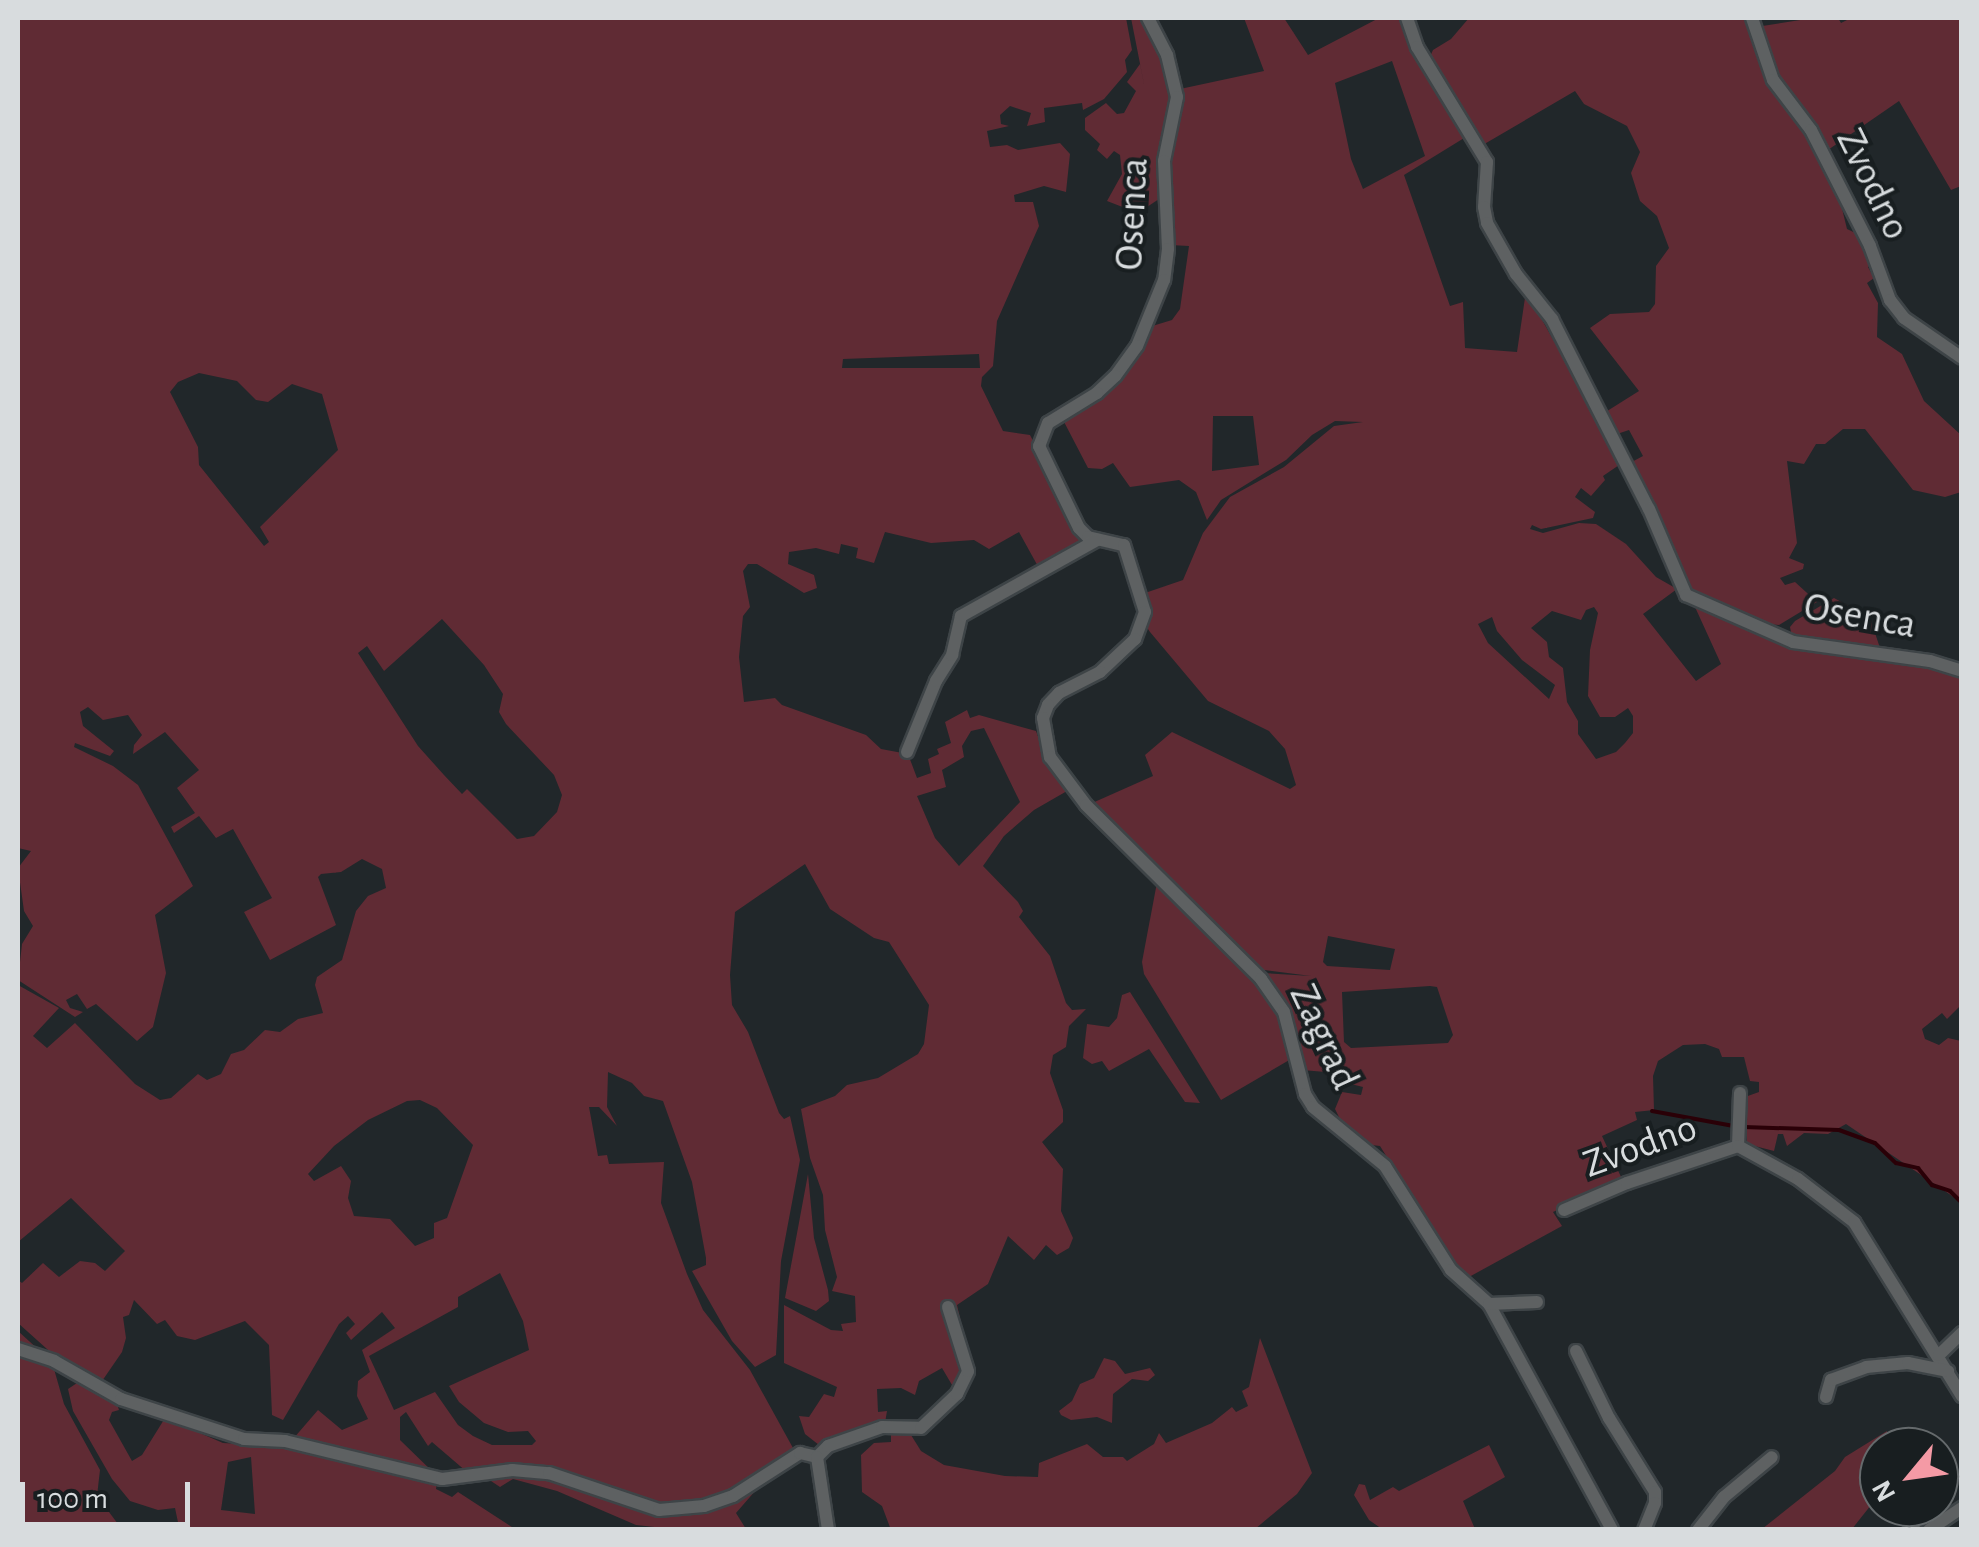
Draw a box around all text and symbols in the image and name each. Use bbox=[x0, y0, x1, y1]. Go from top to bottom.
street label: Zvodno bbox=[1826, 121, 1920, 247]
street label: Osenca bbox=[1105, 156, 1159, 272]
street label: Osenca bbox=[1800, 583, 1920, 649]
street label: Zagrad bbox=[1279, 977, 1369, 1097]
street label: Zvodno bbox=[1577, 1103, 1703, 1189]
north arrow bbox=[1859, 1427, 1959, 1527]
scale bar bbox=[25, 1462, 195, 1524]
text: N bbox=[1868, 1475, 1901, 1506]
text: 100 m bbox=[37, 1484, 108, 1514]

